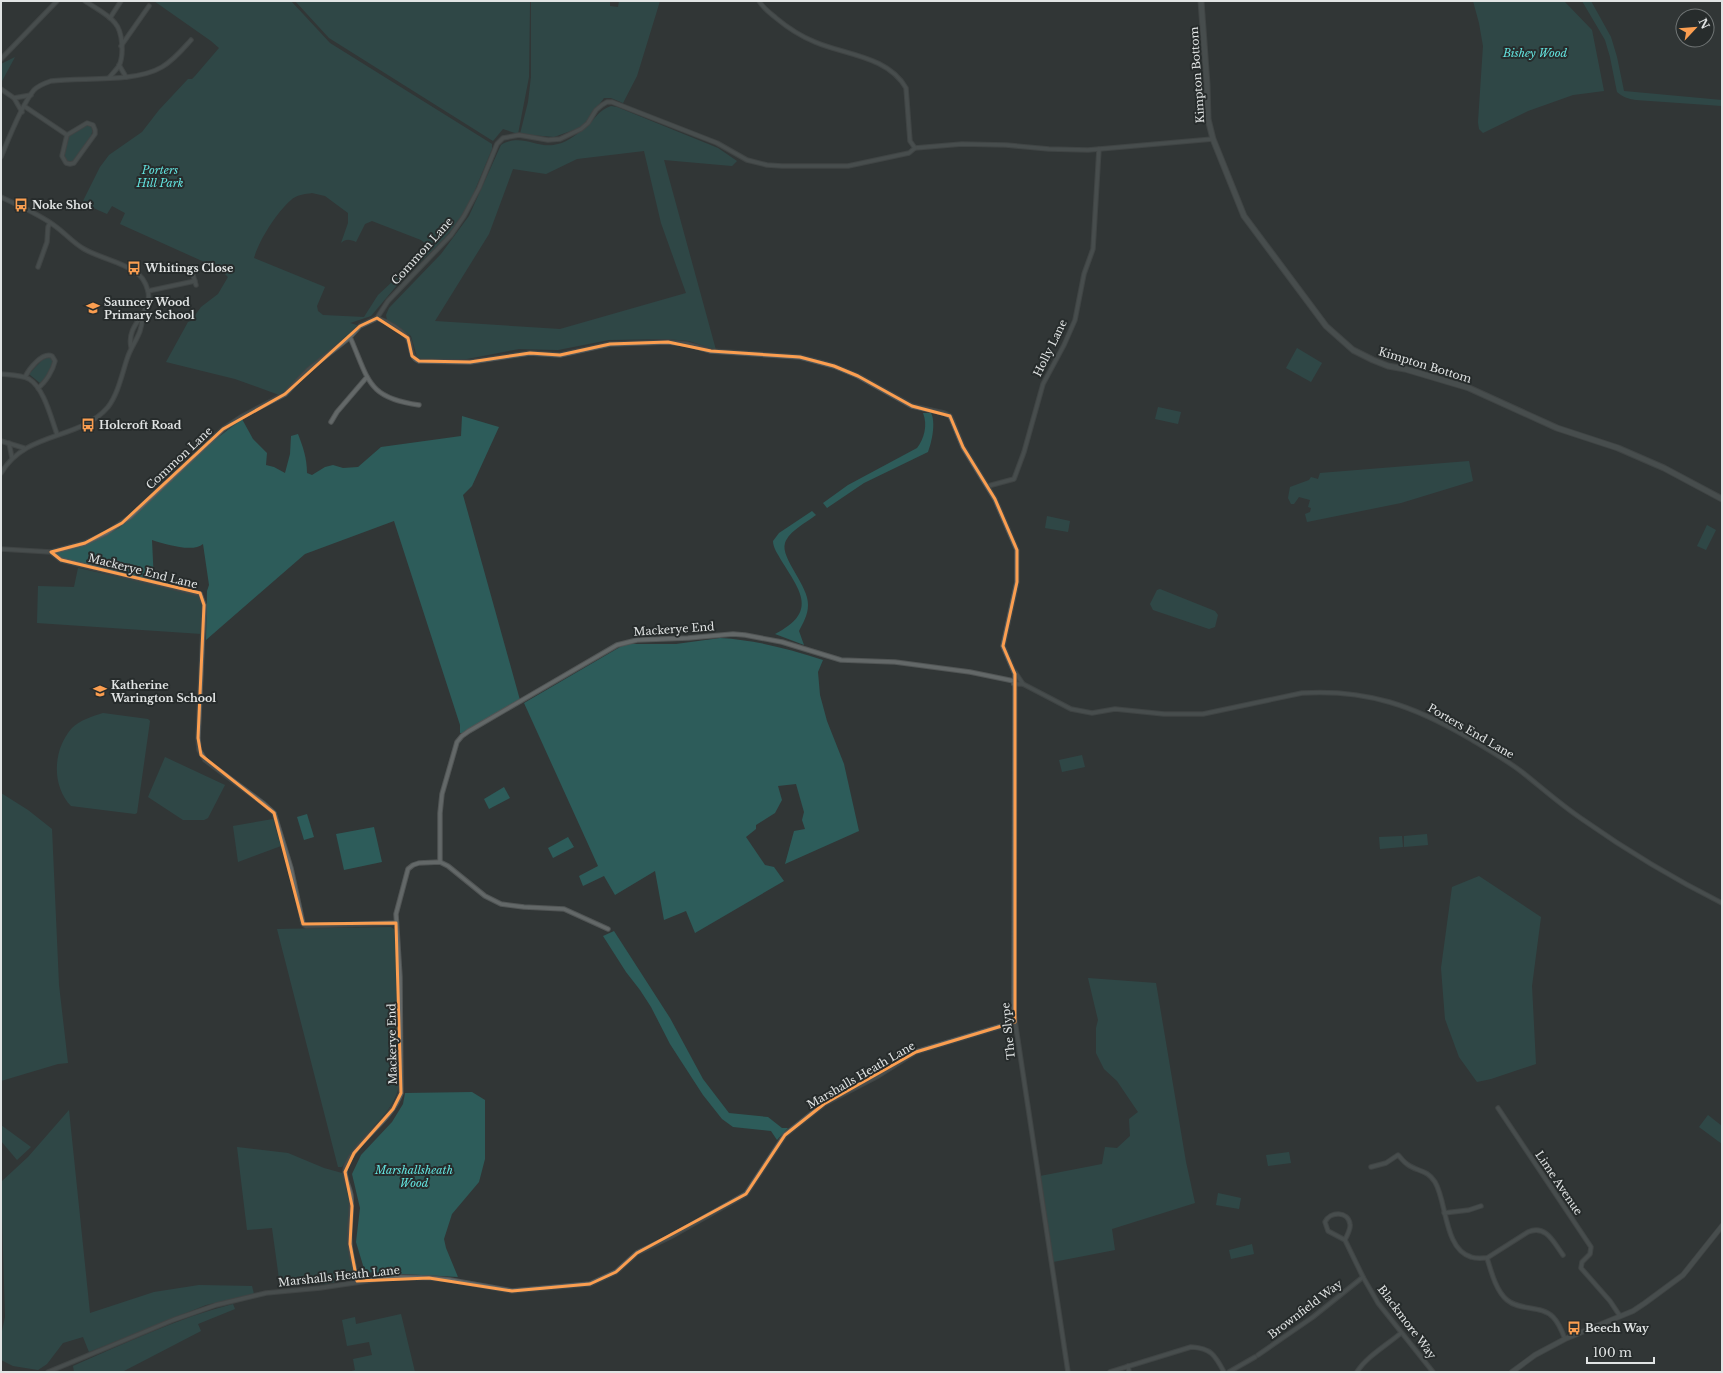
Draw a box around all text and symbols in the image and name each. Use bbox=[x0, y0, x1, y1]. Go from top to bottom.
north arrow bbox=[1675, 8, 1715, 48]
text: N bbox=[1695, 16, 1713, 32]
street label: Kimpton Bottom bbox=[1187, 26, 1207, 124]
park label: Bishey Wood bbox=[1502, 46, 1568, 60]
park label: Porters Hill Park bbox=[135, 163, 184, 190]
bus stop icon: Noke Shot bbox=[13, 197, 29, 213]
place label: Noke Shot bbox=[32, 198, 93, 212]
street label: Common Lane bbox=[388, 215, 456, 287]
bus stop icon: Whitings Close bbox=[126, 260, 142, 276]
place label: Whitings Close bbox=[144, 261, 234, 275]
place label: Sauncey Wood Primary School bbox=[104, 295, 195, 322]
school or university icon: Sauncey Wood Primary School bbox=[85, 300, 101, 316]
street label: Holly Lane bbox=[1030, 317, 1070, 379]
street label: Kimpton Bottom bbox=[1377, 344, 1473, 386]
bus stop icon: Holcroft Road bbox=[80, 417, 96, 433]
place label: Holcroft Road bbox=[99, 418, 182, 432]
street label: Common Lane bbox=[143, 424, 215, 492]
street label: Mackerye End Lane bbox=[87, 551, 199, 591]
street label: Mackerye End bbox=[633, 619, 716, 639]
place label: Katherine Warington School bbox=[110, 678, 216, 705]
school or university icon: Katherine Warington School bbox=[92, 683, 108, 699]
street label: Porters End Lane bbox=[1425, 701, 1517, 761]
street label: The Slype bbox=[998, 1002, 1018, 1060]
street label: Mackerye End bbox=[384, 1003, 400, 1085]
street label: Marshalls Heath Lane bbox=[804, 1038, 918, 1112]
street label: Lime Avenue bbox=[1532, 1148, 1586, 1218]
park label: Marshallsheath Wood bbox=[374, 1163, 453, 1190]
street label: Marshalls Heath Lane bbox=[277, 1263, 401, 1289]
street label: Brownfield Way bbox=[1265, 1276, 1345, 1342]
street label: Blackmore Way bbox=[1375, 1282, 1439, 1362]
bus stop icon: Beech Way bbox=[1566, 1320, 1582, 1336]
place label: Beech Way bbox=[1585, 1321, 1650, 1335]
scale bar bbox=[1587, 1339, 1654, 1365]
text: 100 m bbox=[1593, 1345, 1632, 1360]

